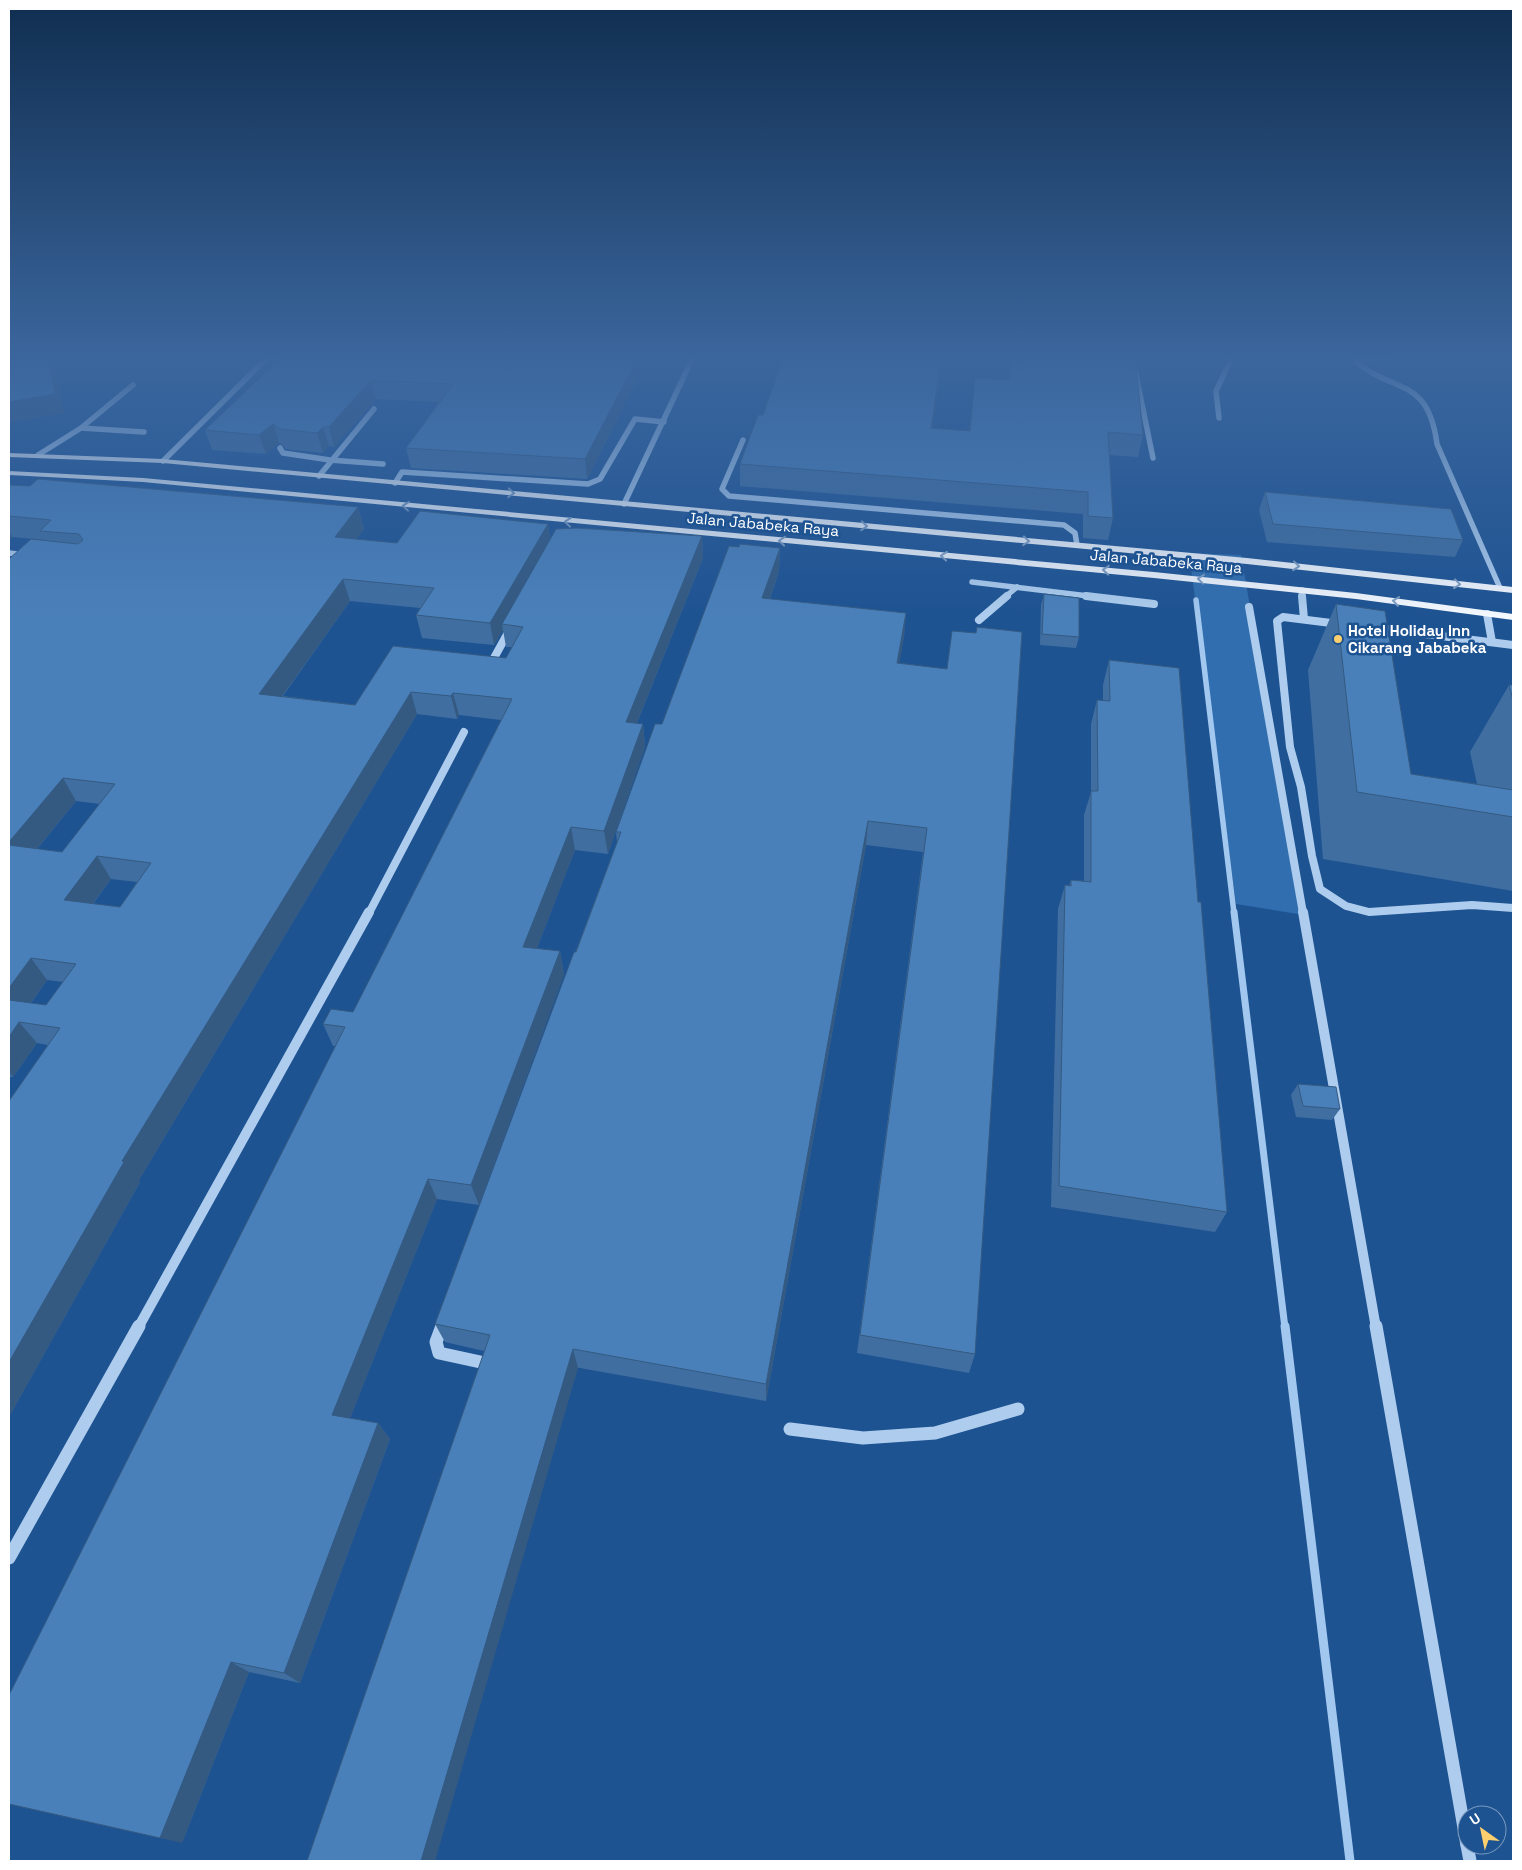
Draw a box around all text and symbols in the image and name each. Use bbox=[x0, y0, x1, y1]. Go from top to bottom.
one-way arrow bbox=[507, 488, 515, 499]
one-way arrow bbox=[402, 501, 410, 512]
street label: Jalan Jababeka Raya bbox=[686, 508, 840, 540]
one-way arrow bbox=[563, 516, 571, 527]
one-way arrow bbox=[861, 520, 869, 531]
one-way arrow bbox=[1023, 535, 1031, 546]
one-way arrow bbox=[778, 536, 786, 547]
street label: Jalan Jababeka Raya bbox=[1089, 545, 1243, 577]
one-way arrow bbox=[939, 551, 947, 562]
one-way arrow bbox=[1292, 560, 1300, 571]
one-way arrow bbox=[1101, 565, 1109, 576]
one-way arrow bbox=[1197, 574, 1205, 585]
one-way arrow bbox=[1454, 578, 1462, 589]
one-way arrow bbox=[1391, 597, 1400, 607]
place label: Hotel Holiday Inn Cikarang Jababeka bbox=[1348, 621, 1487, 657]
marker: Hotel Holiday Inn Cikarang Jababeka bbox=[1332, 633, 1344, 645]
north arrow bbox=[1457, 1805, 1507, 1855]
text: U bbox=[1466, 1809, 1484, 1829]

